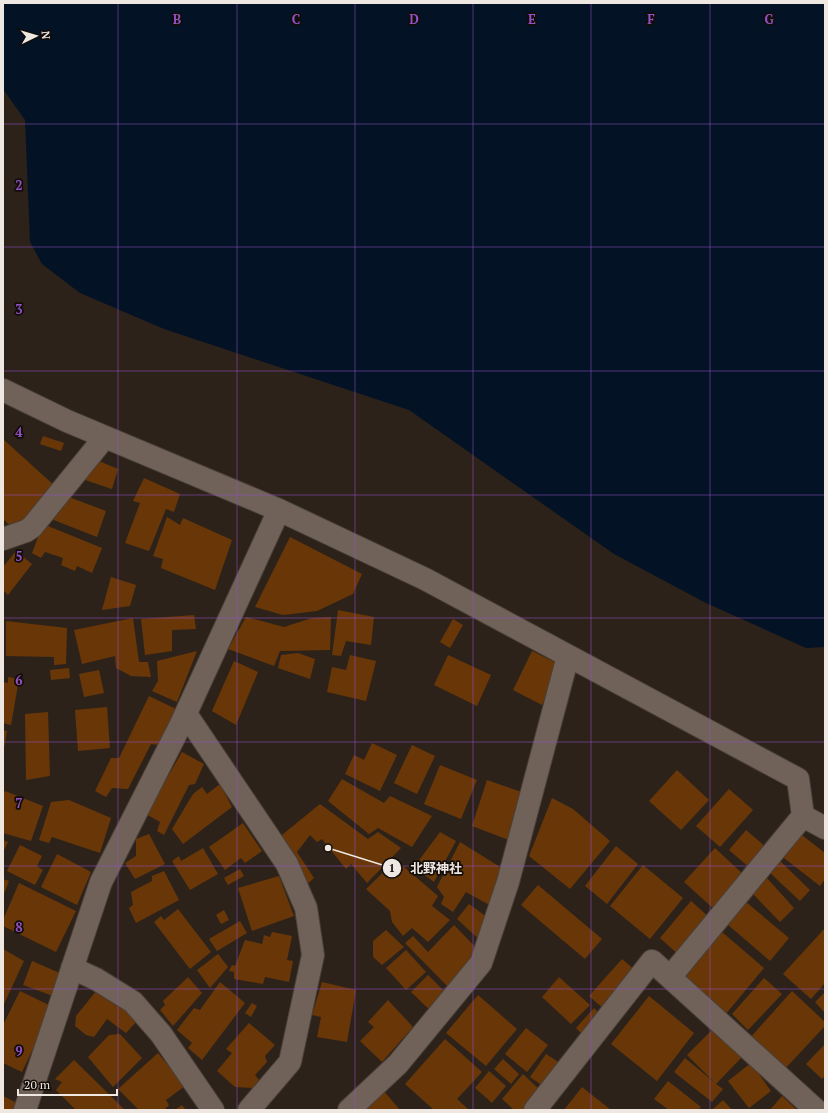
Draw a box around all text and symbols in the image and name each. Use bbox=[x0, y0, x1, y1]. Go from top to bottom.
text: B bbox=[173, 10, 181, 28]
text: C bbox=[292, 10, 300, 28]
text: D bbox=[409, 10, 419, 28]
text: E bbox=[528, 10, 536, 28]
text: F bbox=[647, 10, 655, 28]
text: G bbox=[764, 10, 774, 28]
north arrow bbox=[16, 16, 56, 56]
text: N bbox=[39, 30, 53, 41]
text: 2 bbox=[15, 176, 23, 194]
text: 3 bbox=[15, 300, 23, 318]
text: 4 bbox=[15, 423, 23, 441]
text: 5 bbox=[15, 547, 23, 565]
text: 6 bbox=[15, 671, 23, 689]
text: 7 bbox=[15, 794, 23, 812]
callout: 北野神社 bbox=[382, 856, 470, 881]
text: 北野神社 bbox=[410, 859, 462, 877]
text: 1 bbox=[389, 860, 395, 875]
text: 8 bbox=[15, 918, 23, 936]
text: 9 bbox=[15, 1042, 23, 1060]
scale bar bbox=[18, 1071, 117, 1097]
text: 20 m bbox=[24, 1077, 51, 1092]

